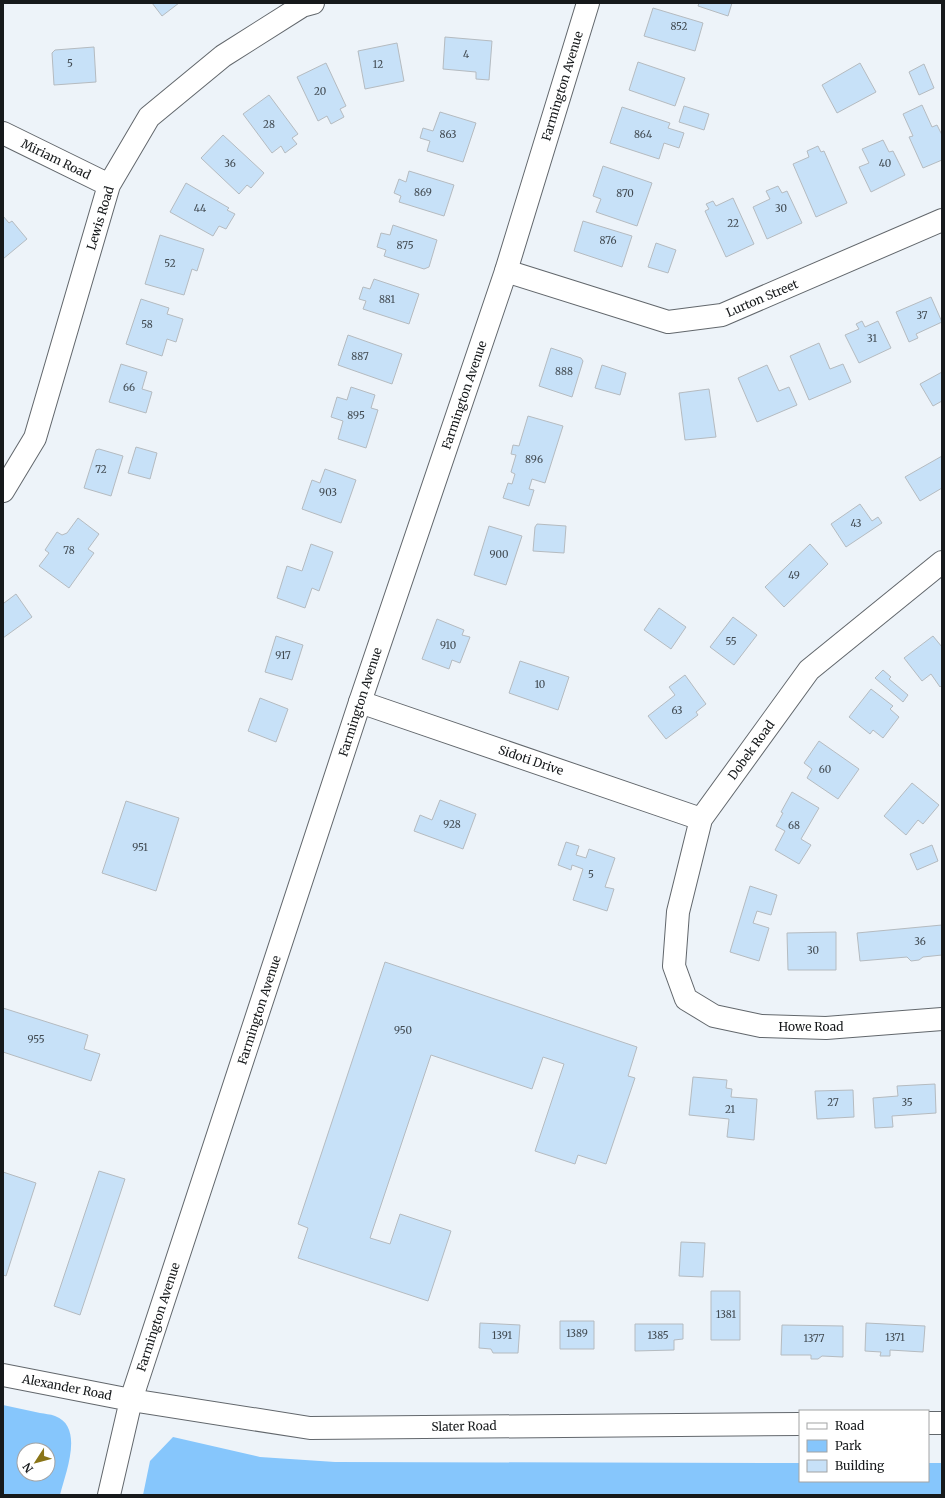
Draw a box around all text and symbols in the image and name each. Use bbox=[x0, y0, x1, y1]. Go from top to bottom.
house number: 852 bbox=[671, 20, 688, 33]
street label: Farmington Avenue bbox=[538, 29, 586, 143]
house number: 4 bbox=[463, 48, 469, 61]
house number: 5 bbox=[67, 57, 73, 70]
house number: 12 bbox=[373, 58, 383, 71]
house number: 20 bbox=[314, 85, 326, 98]
house number: 28 bbox=[263, 118, 275, 131]
house number: 863 bbox=[439, 128, 457, 141]
house number: 864 bbox=[634, 128, 652, 141]
street label: Miriam Road bbox=[19, 136, 93, 182]
house number: 36 bbox=[224, 157, 236, 170]
house number: 40 bbox=[879, 157, 891, 170]
street label: Lewis Road bbox=[83, 184, 117, 252]
house number: 869 bbox=[414, 186, 432, 199]
house number: 870 bbox=[616, 187, 634, 200]
house number: 44 bbox=[194, 202, 206, 215]
house number: 30 bbox=[775, 202, 787, 215]
house number: 22 bbox=[727, 217, 739, 230]
house number: 876 bbox=[600, 234, 616, 247]
house number: 875 bbox=[397, 239, 414, 252]
house number: 52 bbox=[164, 257, 176, 270]
street label: Lurton Street bbox=[724, 276, 801, 320]
house number: 881 bbox=[379, 293, 396, 306]
house number: 37 bbox=[916, 309, 928, 322]
house number: 58 bbox=[141, 318, 153, 331]
house number: 31 bbox=[867, 332, 877, 345]
street label: Farmington Avenue bbox=[438, 339, 490, 451]
house number: 887 bbox=[351, 350, 369, 363]
house number: 888 bbox=[555, 365, 573, 378]
house number: 66 bbox=[123, 381, 135, 394]
house number: 895 bbox=[347, 409, 365, 422]
house number: 896 bbox=[525, 453, 543, 466]
house number: 72 bbox=[95, 463, 107, 476]
house number: 903 bbox=[319, 486, 337, 499]
house number: 43 bbox=[850, 517, 862, 530]
house number: 78 bbox=[63, 544, 75, 557]
house number: 900 bbox=[489, 548, 509, 561]
house number: 49 bbox=[788, 569, 800, 582]
house number: 55 bbox=[725, 635, 737, 648]
house number: 910 bbox=[440, 639, 456, 652]
street label: Farmington Avenue bbox=[335, 645, 385, 759]
house number: 917 bbox=[275, 649, 291, 662]
house number: 10 bbox=[535, 678, 545, 691]
house number: 63 bbox=[671, 704, 683, 717]
street label: Dobek Road bbox=[724, 717, 778, 783]
street label: Sidoti Drive bbox=[497, 742, 565, 778]
house number: 60 bbox=[819, 763, 831, 776]
house number: 928 bbox=[443, 818, 461, 831]
house number: 68 bbox=[788, 819, 800, 832]
house number: 951 bbox=[132, 841, 148, 854]
house number: 5 bbox=[588, 868, 594, 881]
house number: 36 bbox=[914, 935, 926, 948]
house number: 30 bbox=[807, 944, 819, 957]
street label: Farmington Avenue bbox=[234, 953, 284, 1067]
street label: Howe Road bbox=[779, 1019, 843, 1034]
house number: 950 bbox=[394, 1024, 412, 1037]
house number: 955 bbox=[28, 1033, 45, 1046]
house number: 27 bbox=[827, 1096, 839, 1109]
house number: 35 bbox=[901, 1096, 913, 1109]
house number: 21 bbox=[725, 1103, 736, 1116]
street label: Farmington Avenue bbox=[133, 1260, 183, 1374]
house number: 1381 bbox=[716, 1308, 736, 1321]
house number: 1389 bbox=[566, 1327, 588, 1340]
house number: 1391 bbox=[492, 1329, 512, 1342]
house number: 1385 bbox=[647, 1329, 669, 1342]
house number: 1371 bbox=[885, 1331, 905, 1344]
house number: 1377 bbox=[804, 1332, 825, 1345]
street label: Alexander Road bbox=[20, 1371, 113, 1403]
legend bbox=[799, 1410, 929, 1482]
street label: Slater Road bbox=[431, 1418, 497, 1434]
text: Road bbox=[835, 1418, 864, 1433]
text: Park bbox=[835, 1438, 862, 1453]
north arrow bbox=[16, 1442, 56, 1482]
text: Building bbox=[835, 1458, 885, 1473]
text: N bbox=[20, 1460, 36, 1476]

